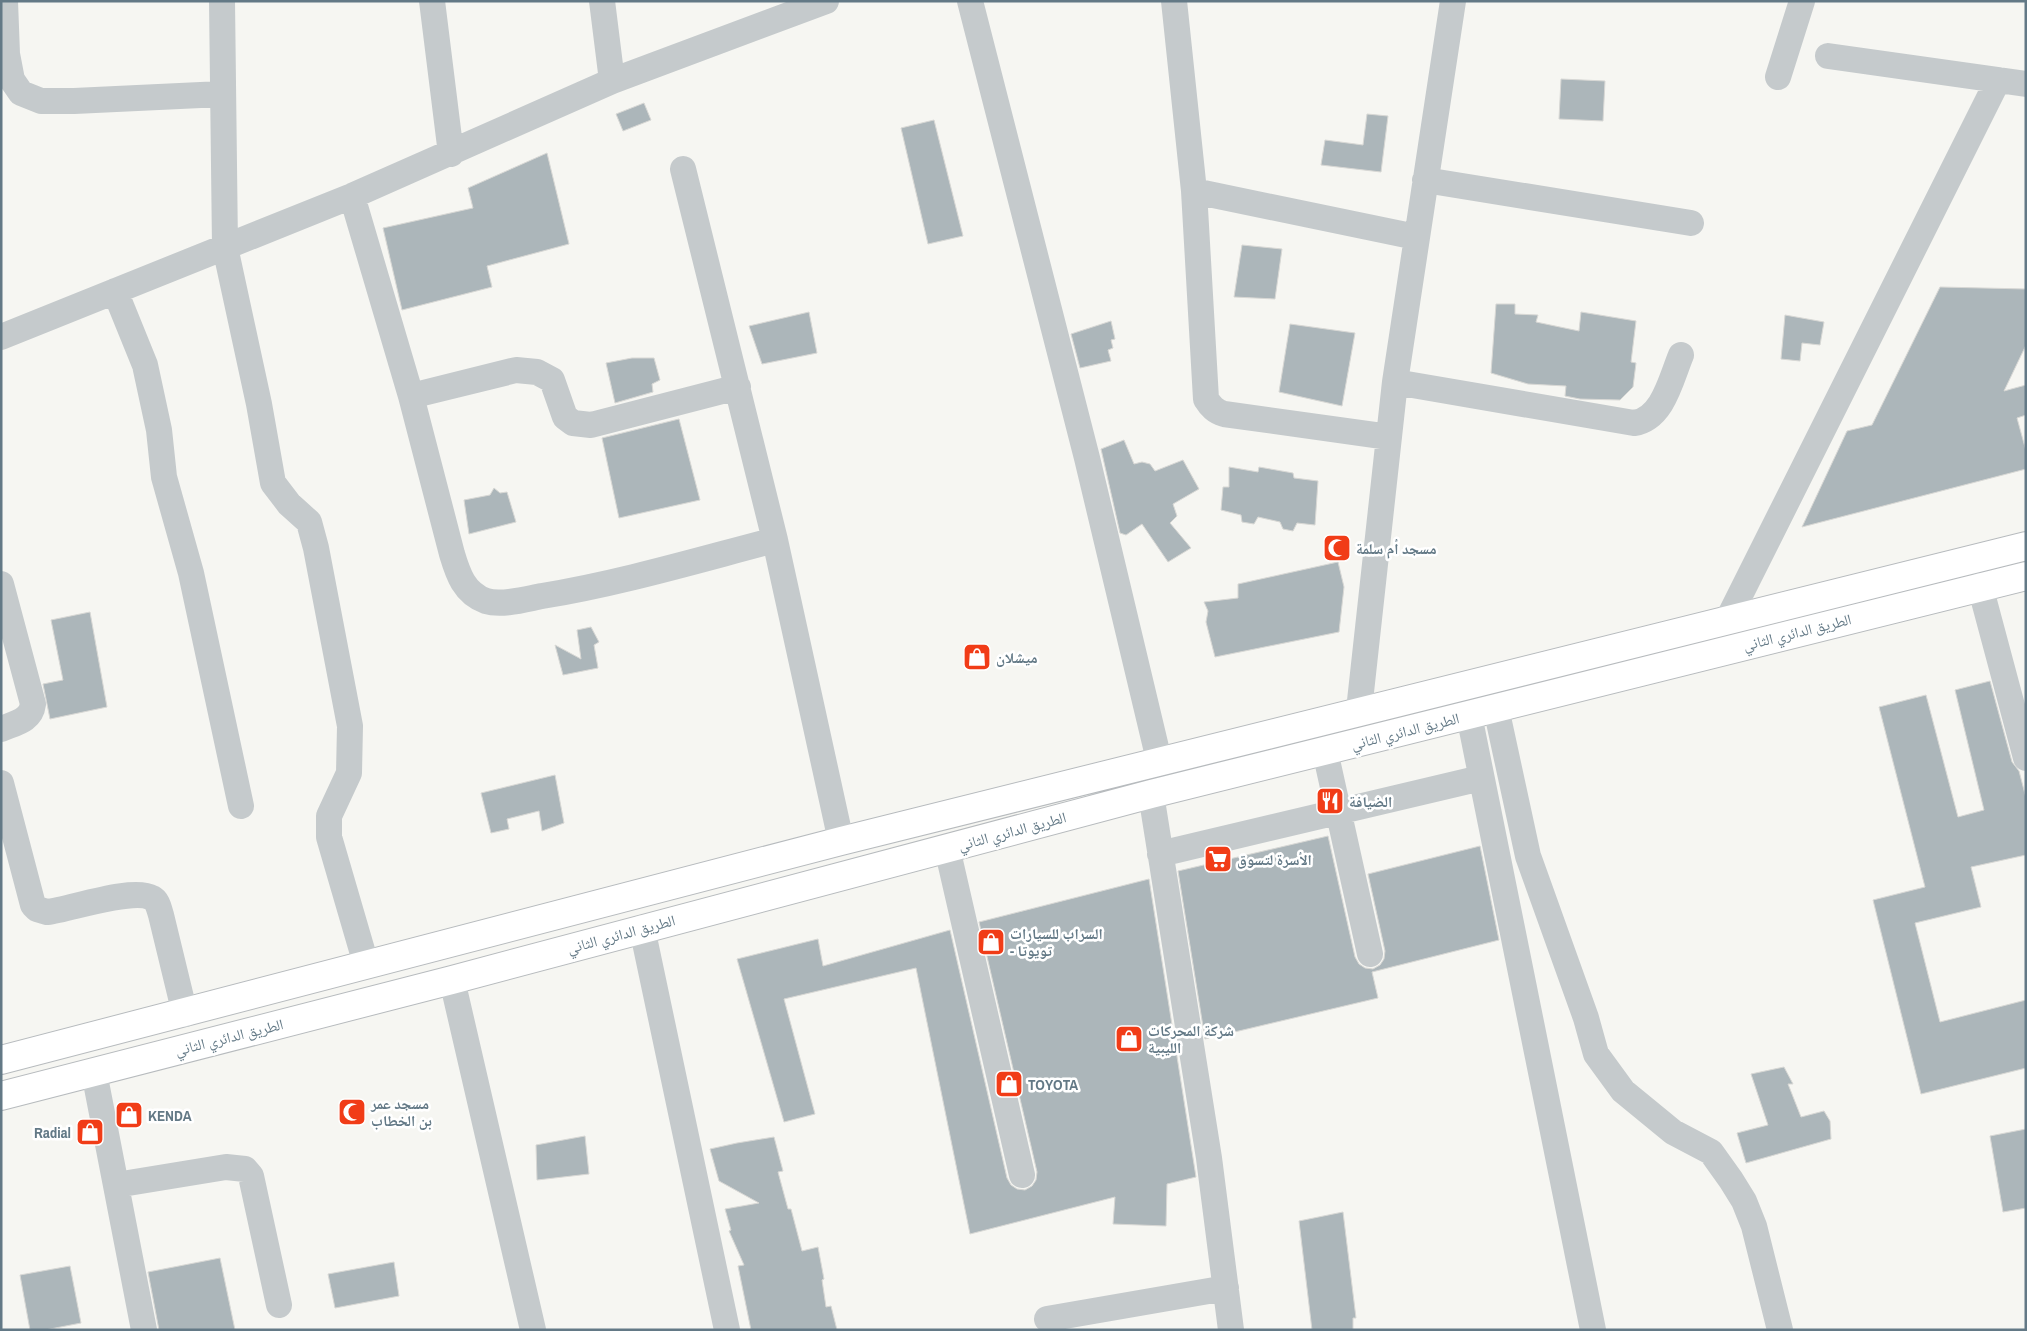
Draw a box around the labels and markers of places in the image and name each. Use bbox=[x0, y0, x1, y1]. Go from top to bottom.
mosque icon: مسجد أم سلمة bbox=[1322, 533, 1352, 563]
place label: مسجد أم سلمة bbox=[1356, 538, 1437, 559]
shop icon: ميشلان bbox=[962, 642, 992, 672]
place label: ميشلان bbox=[996, 647, 1037, 668]
restaurant icon: الضيافة bbox=[1315, 786, 1345, 816]
place label: الضيافة bbox=[1349, 791, 1392, 812]
supermarket icon: الأسرة لتسوق bbox=[1203, 844, 1233, 874]
place label: الأسرة لتسوق bbox=[1237, 849, 1312, 870]
place label: السراب للسيارات - تويوتا bbox=[1010, 923, 1103, 961]
shop icon: السراب للسيارات - تويوتا bbox=[976, 927, 1006, 957]
place label: شركة المحركات الليبية bbox=[1148, 1020, 1234, 1058]
shop icon: شركة المحركات الليبية bbox=[1114, 1024, 1144, 1054]
shop icon: TOYOTA bbox=[994, 1069, 1024, 1099]
place label: TOYOTA bbox=[1028, 1074, 1078, 1095]
place label: مسجد عمر بن الخطاب bbox=[370, 1093, 432, 1131]
mosque icon: مسجد عمر بن الخطاب bbox=[337, 1097, 367, 1127]
shop icon: KENDA bbox=[114, 1100, 144, 1130]
place label: KENDA bbox=[148, 1105, 192, 1126]
shop icon: Radial bbox=[75, 1117, 105, 1147]
place label: Radial bbox=[34, 1122, 71, 1143]

